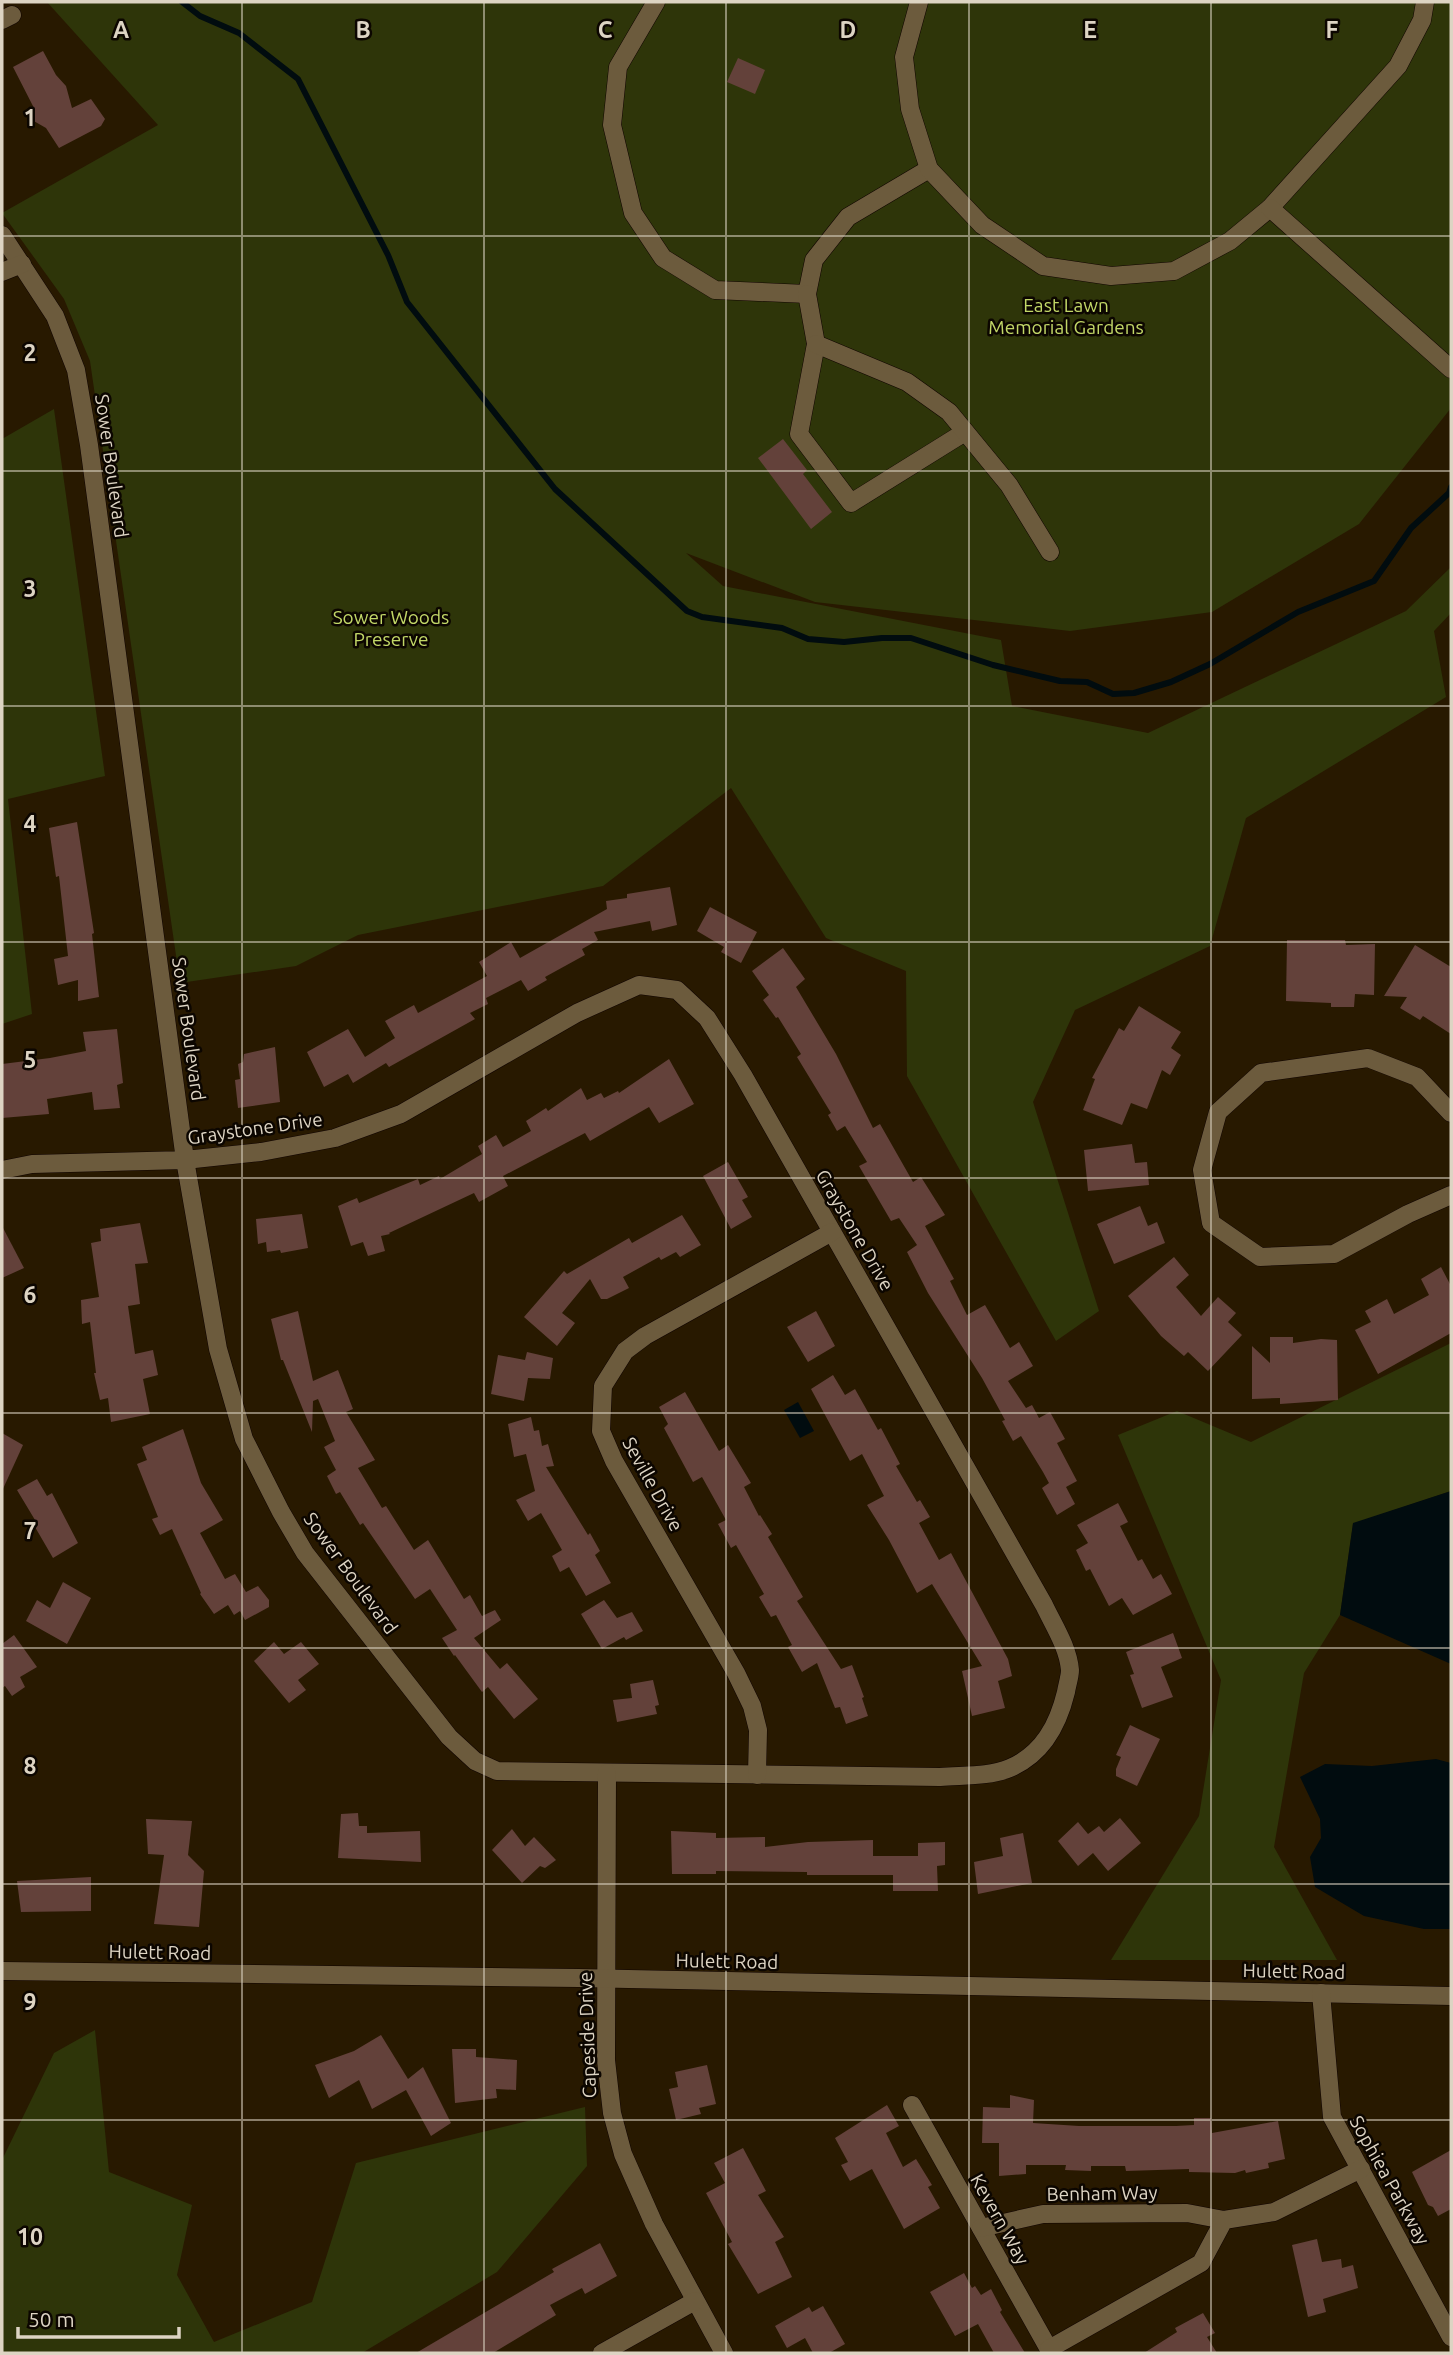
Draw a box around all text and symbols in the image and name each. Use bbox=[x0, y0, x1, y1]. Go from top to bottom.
text: A bbox=[113, 17, 129, 42]
text: B bbox=[355, 17, 371, 42]
text: C bbox=[598, 17, 613, 42]
text: D bbox=[840, 17, 856, 42]
text: E bbox=[1083, 17, 1097, 42]
text: F bbox=[1326, 17, 1339, 42]
text: 1 bbox=[24, 105, 36, 130]
park label: East Lawn Memorial Gardens bbox=[988, 294, 1144, 338]
text: 2 bbox=[24, 340, 36, 365]
street label: Sower Boulevard bbox=[91, 393, 133, 539]
text: 3 bbox=[24, 576, 36, 601]
park label: Sower Woods Preserve bbox=[333, 606, 449, 650]
text: 4 bbox=[24, 811, 37, 836]
street label: Sower Boulevard bbox=[168, 956, 210, 1102]
text: 5 bbox=[24, 1047, 36, 1072]
street label: Graystone Drive bbox=[186, 1108, 324, 1148]
street label: Graystone Drive bbox=[811, 1166, 899, 1294]
text: 6 bbox=[24, 1282, 37, 1307]
street label: Seville Drive bbox=[618, 1433, 688, 1535]
street label: Sower Boulevard bbox=[300, 1508, 402, 1638]
text: 7 bbox=[24, 1518, 36, 1543]
text: 8 bbox=[24, 1753, 36, 1778]
street label: Hulett Road bbox=[108, 1940, 212, 1964]
street label: Hulett Road bbox=[675, 1949, 779, 1973]
street label: Hulett Road bbox=[1242, 1959, 1346, 1983]
street label: Capeside Drive bbox=[574, 1971, 600, 2099]
text: 9 bbox=[24, 1989, 36, 2014]
street label: Sophiea Parkway bbox=[1346, 2112, 1434, 2248]
street label: Kevern Way bbox=[966, 2170, 1034, 2268]
street label: Benham Way bbox=[1046, 2181, 1158, 2205]
text: 10 bbox=[17, 2224, 43, 2249]
scale bar bbox=[18, 2296, 178, 2340]
text: 50 m bbox=[28, 2307, 75, 2331]

